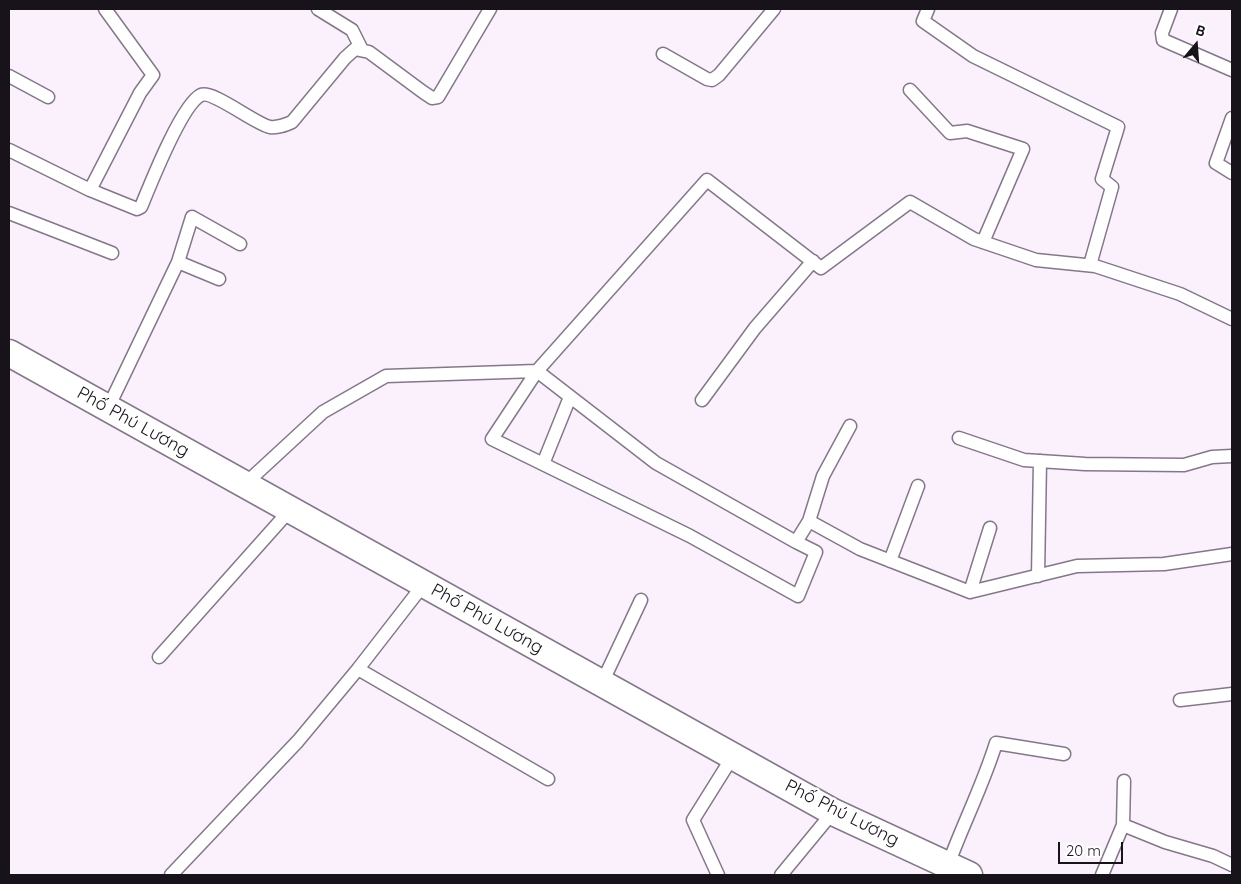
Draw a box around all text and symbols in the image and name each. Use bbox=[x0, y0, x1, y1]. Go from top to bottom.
north arrow bbox=[1171, 20, 1221, 70]
text: B bbox=[1193, 21, 1208, 41]
street label: Phố Phú Lương bbox=[73, 382, 193, 462]
street label: Phố Phú Lương bbox=[427, 579, 547, 659]
street label: Phố Phú Lương bbox=[781, 775, 903, 851]
scale bar bbox=[1061, 832, 1126, 864]
text: 20 m bbox=[1066, 841, 1101, 860]

